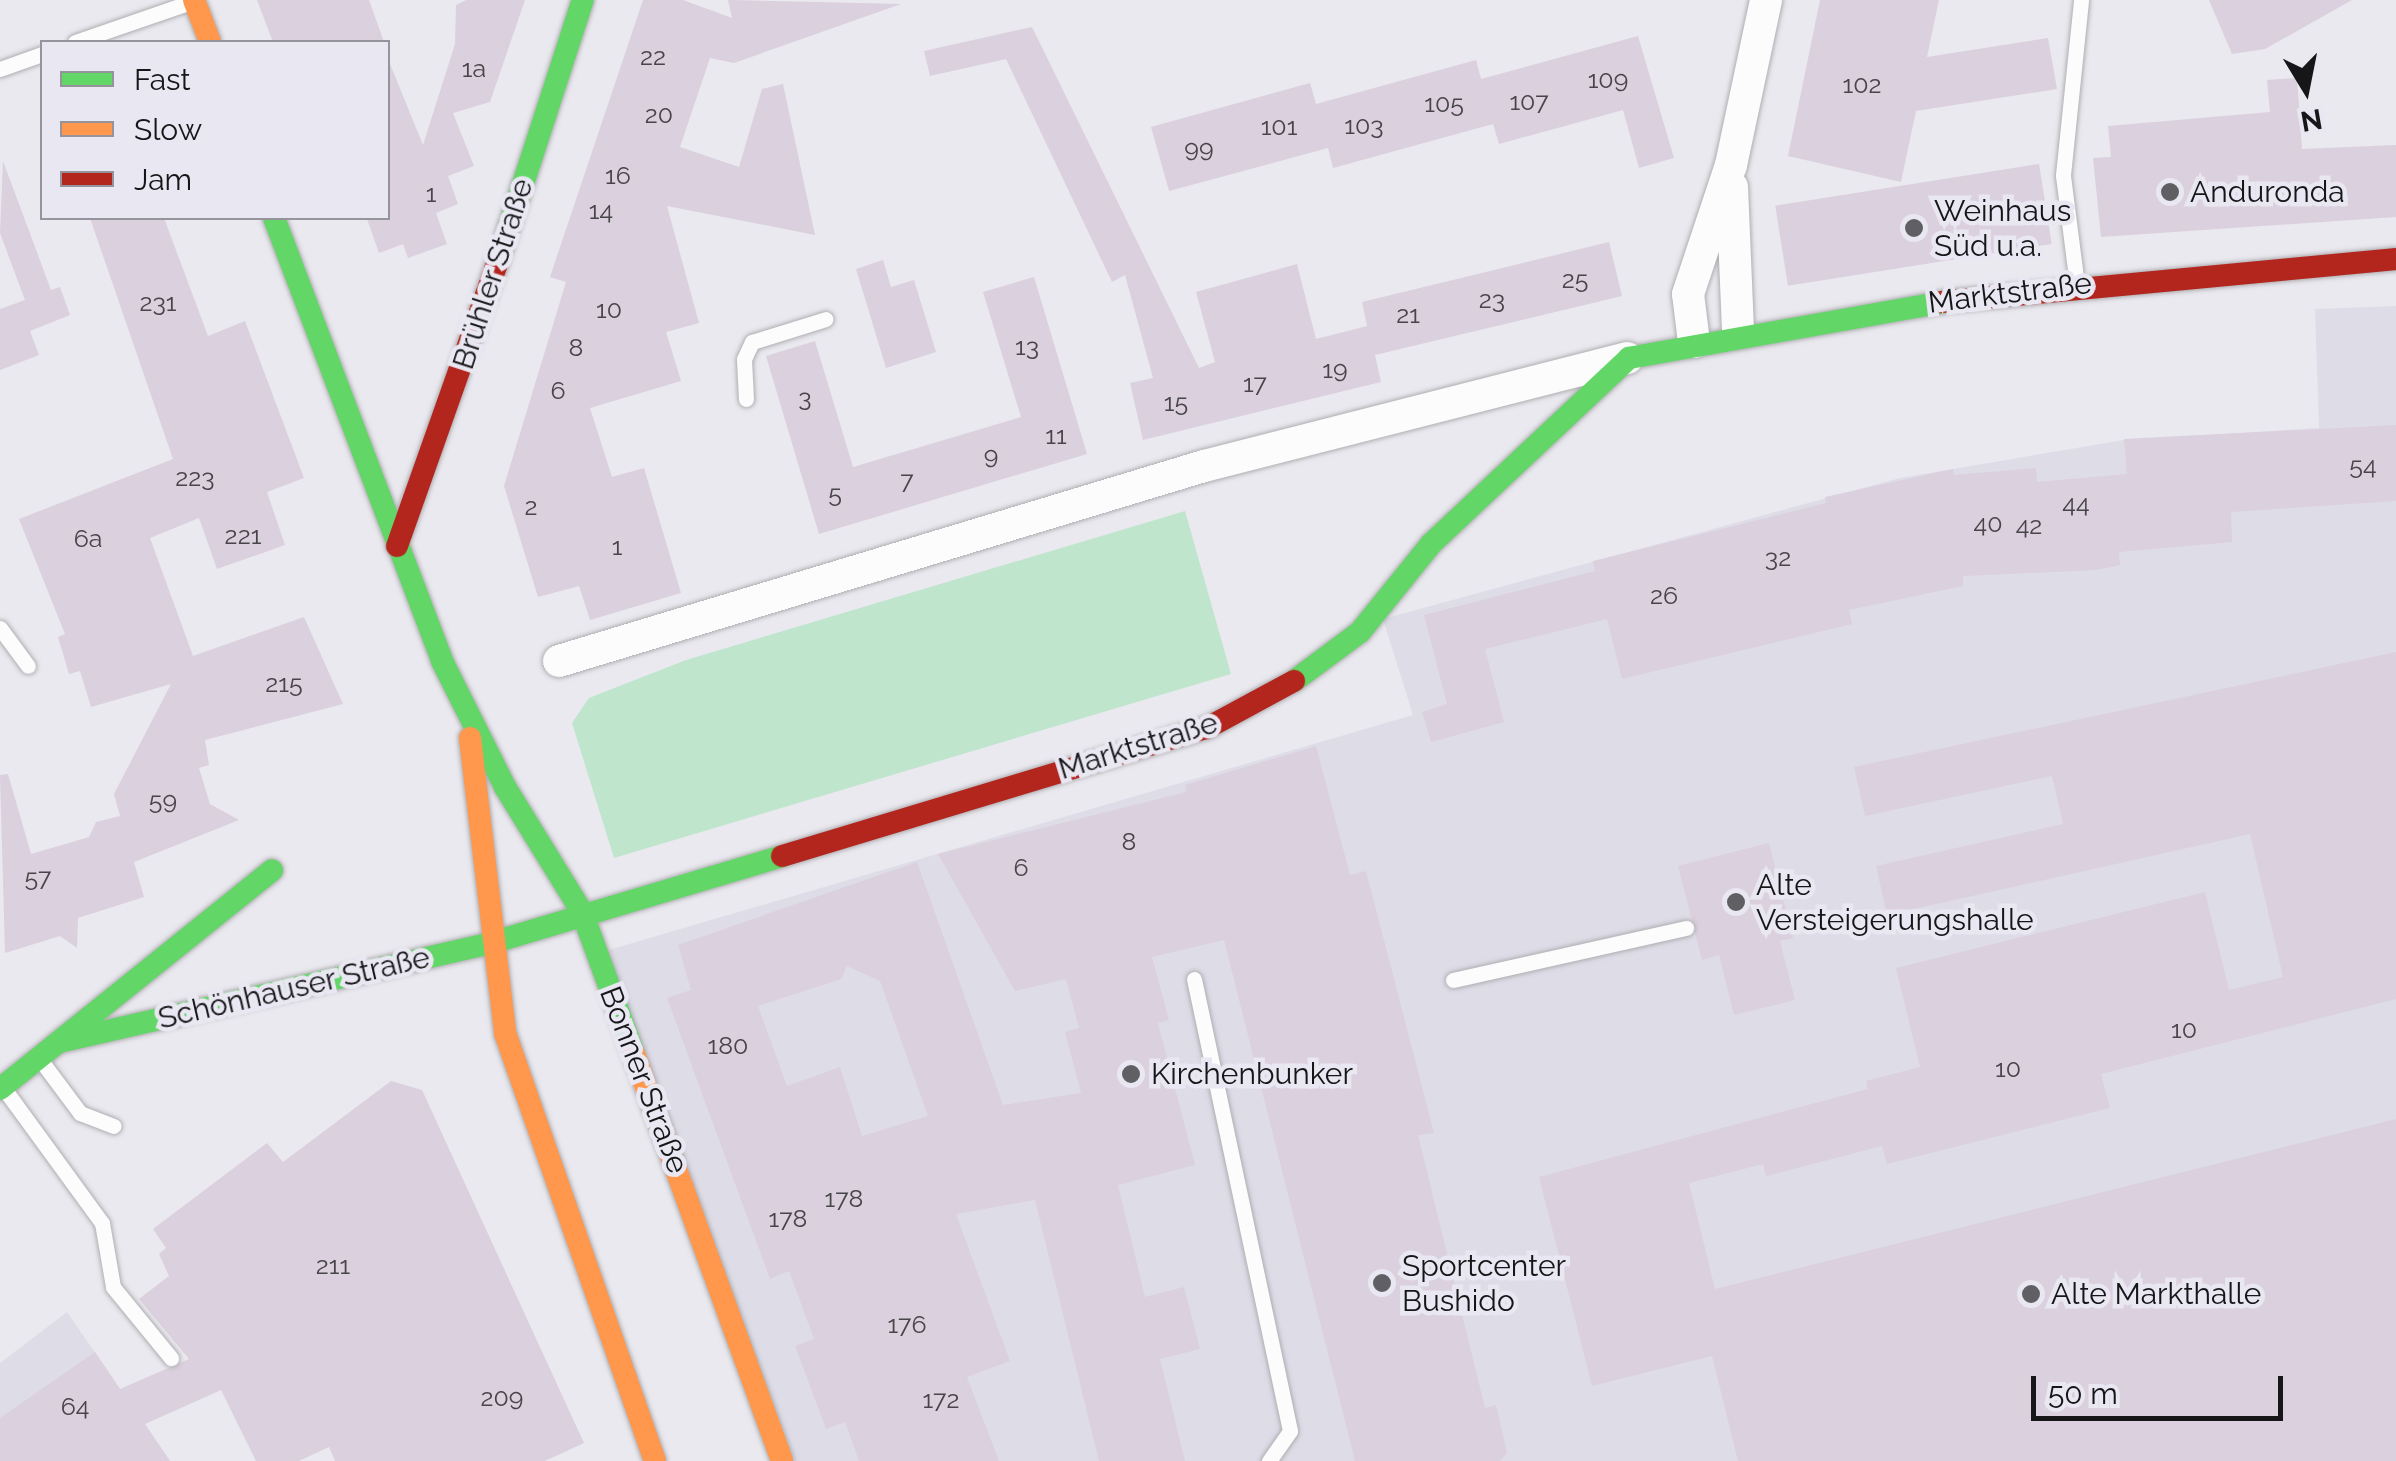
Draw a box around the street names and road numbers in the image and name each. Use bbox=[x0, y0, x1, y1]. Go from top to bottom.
street label: Brühler Straße bbox=[445, 174, 541, 374]
street label: Marktstraße bbox=[1926, 265, 2094, 321]
street label: Marktstraße bbox=[1054, 705, 1222, 787]
street label: Schönhauser Straße bbox=[154, 939, 434, 1037]
street label: Bonner Straße bbox=[592, 981, 696, 1179]

